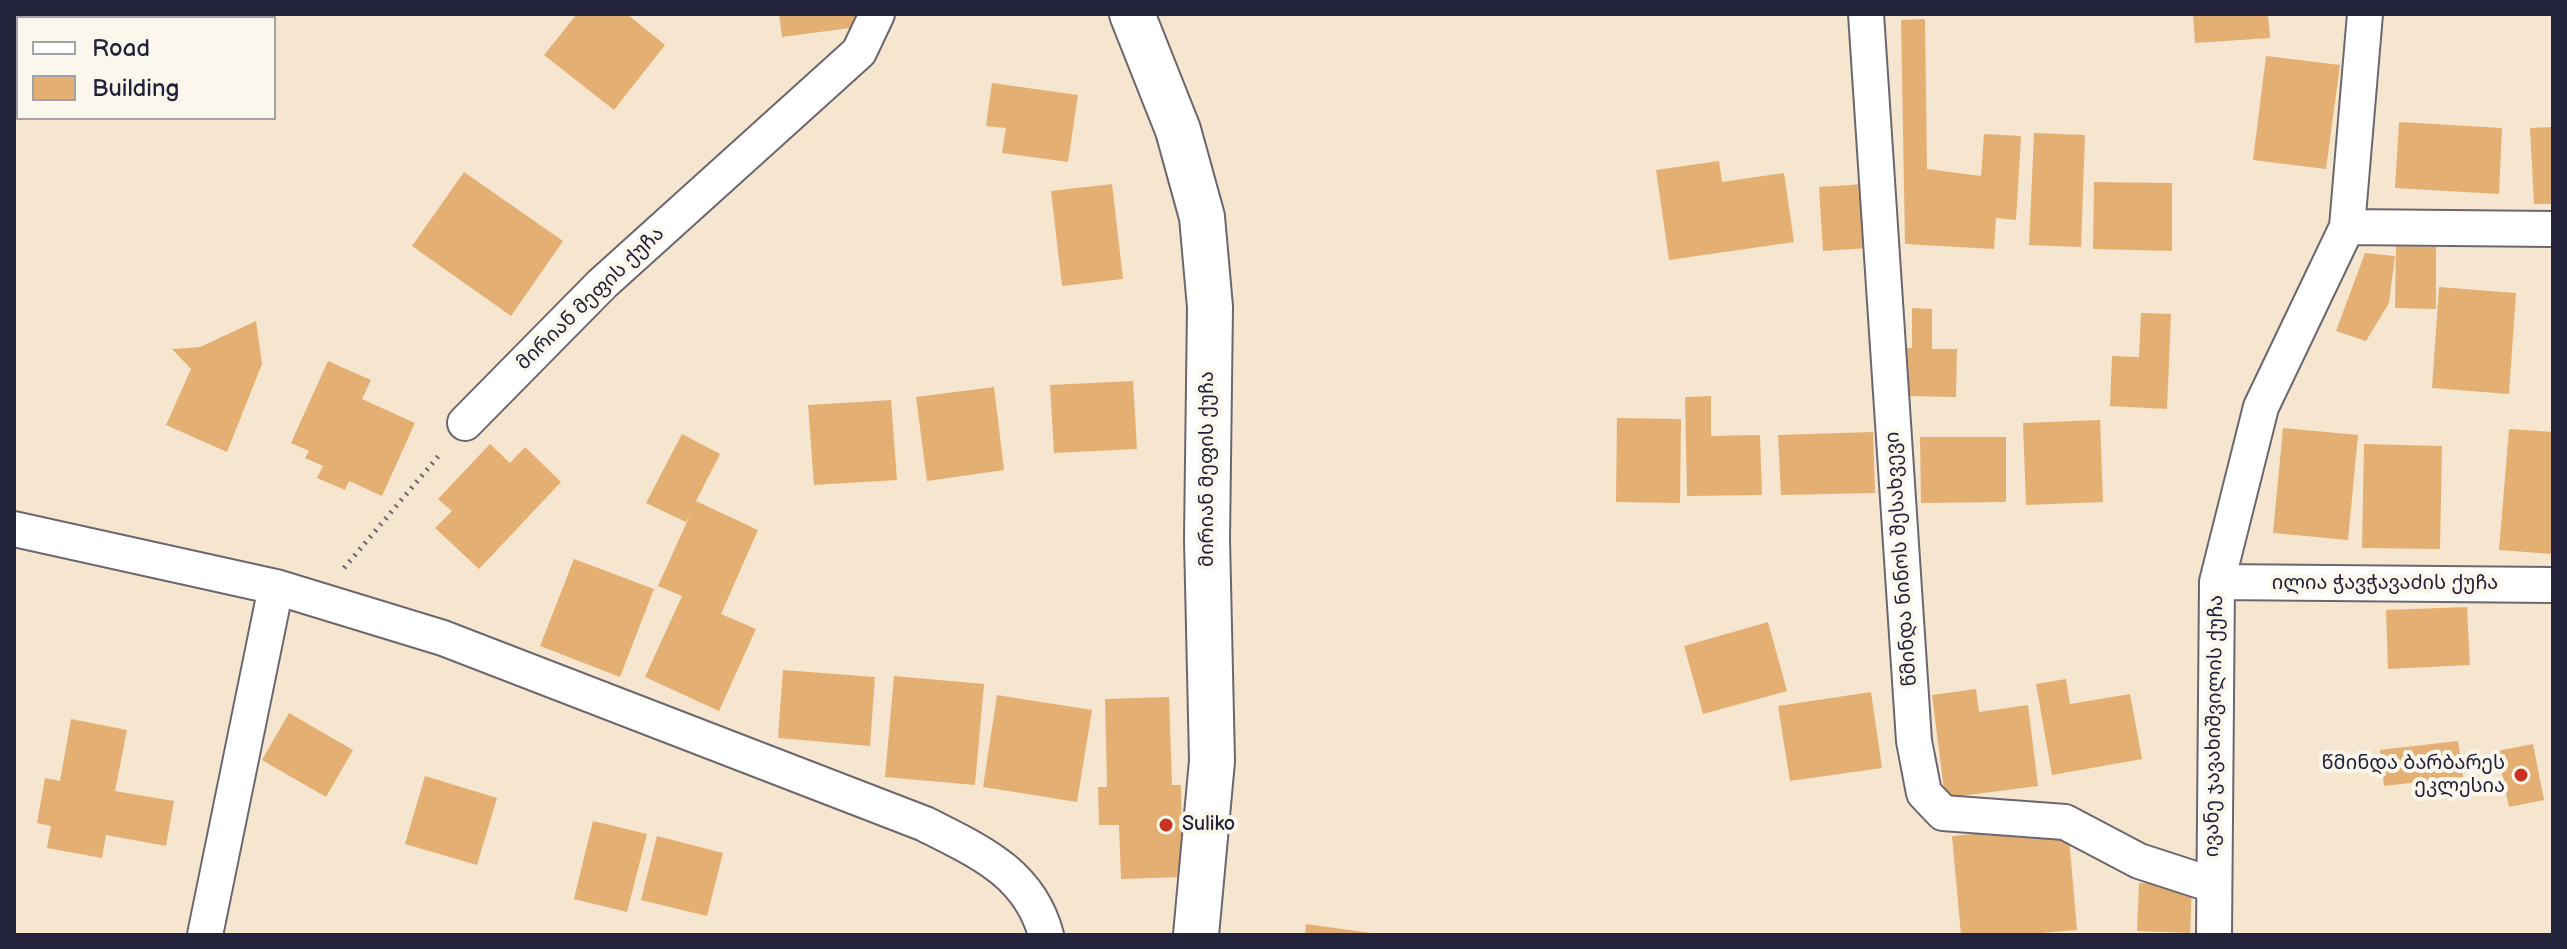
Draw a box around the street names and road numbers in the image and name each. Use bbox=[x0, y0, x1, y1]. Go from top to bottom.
street label: მირიან მეფის ქუჩა bbox=[512, 222, 670, 376]
street label: მირიან მეფის ქუჩა bbox=[1196, 371, 1220, 567]
street label: წმინდა ნინოს შესახვევი bbox=[1881, 431, 1923, 687]
street label: ილია ჭავჭავაძის ქუჩა bbox=[2272, 572, 2498, 596]
street label: ივანე ჯავახიშვილის ქუჩა bbox=[2201, 595, 2229, 857]

